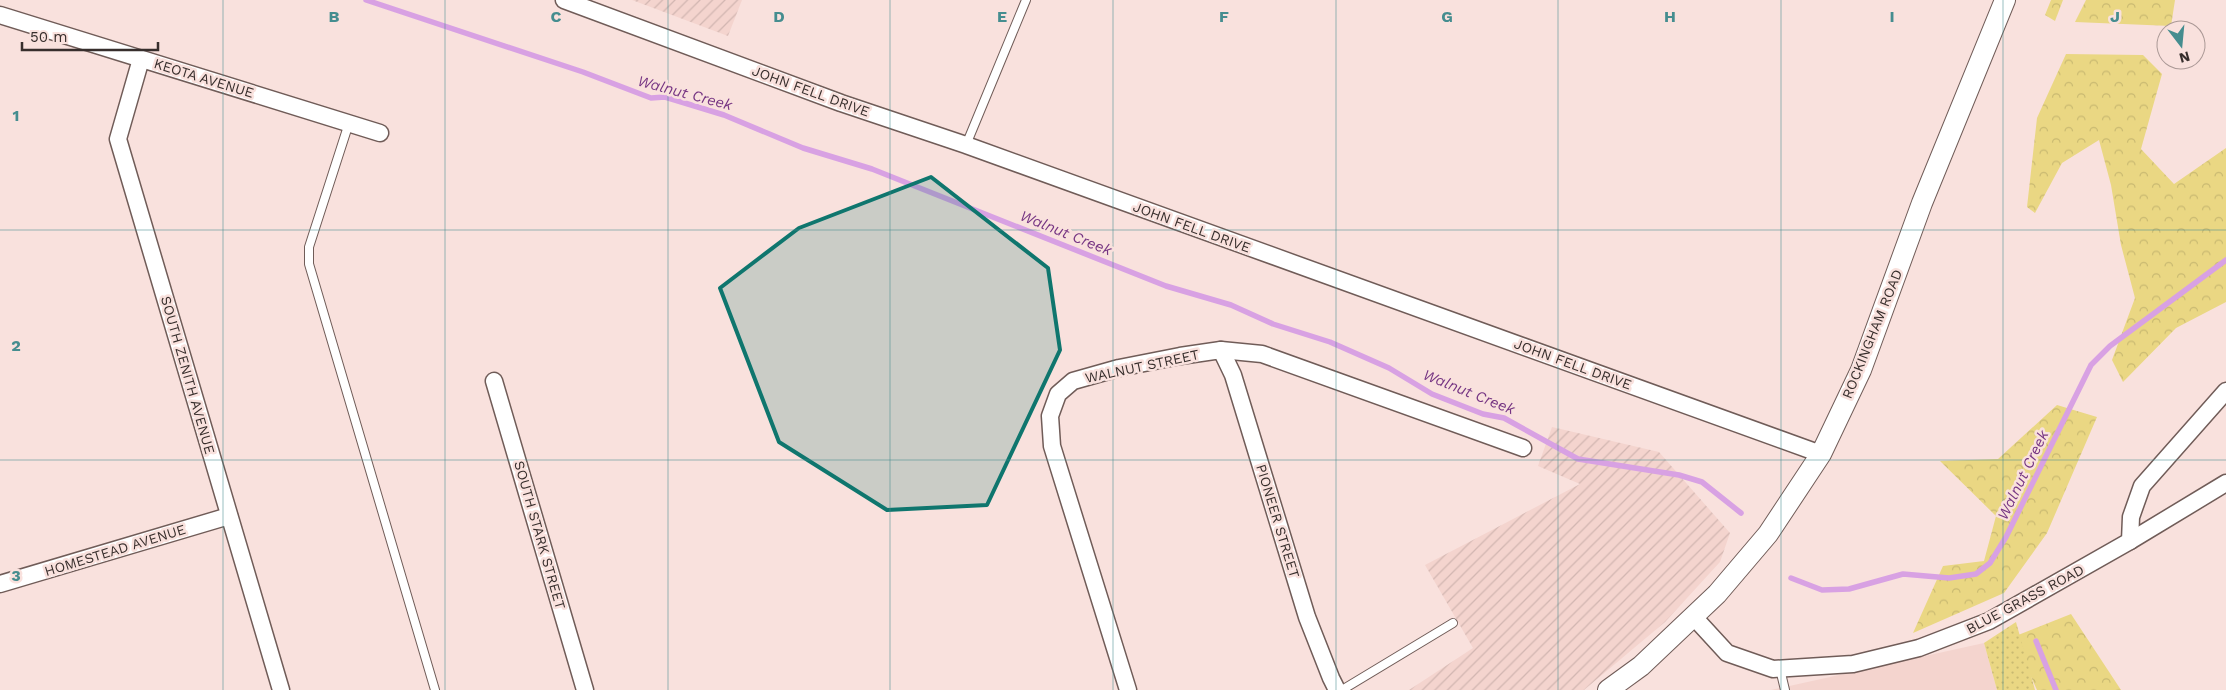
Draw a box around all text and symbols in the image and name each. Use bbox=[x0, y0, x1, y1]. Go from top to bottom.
text: B bbox=[329, 7, 340, 26]
text: C bbox=[551, 7, 562, 26]
text: D bbox=[773, 7, 785, 26]
text: E bbox=[997, 7, 1007, 26]
text: F bbox=[1219, 7, 1229, 26]
text: G bbox=[1441, 7, 1453, 26]
text: H bbox=[1664, 7, 1676, 26]
text: I bbox=[1889, 7, 1895, 26]
text: J bbox=[2110, 7, 2120, 26]
scale bar bbox=[22, 20, 159, 52]
north arrow bbox=[2156, 20, 2206, 70]
text: 50 m bbox=[30, 28, 67, 46]
text: N bbox=[2177, 48, 2192, 67]
street label: KEOTA AVENUE bbox=[152, 55, 256, 101]
street label: JOHN FELL DRIVE bbox=[750, 62, 872, 120]
water label: Walnut Creek bbox=[636, 72, 735, 115]
text: 1 bbox=[13, 106, 19, 125]
street label: JOHN FELL DRIVE bbox=[1131, 198, 1253, 256]
water label: Walnut Creek bbox=[1017, 206, 1115, 260]
street label: ROCKINGHAM ROAD bbox=[1839, 267, 1905, 401]
street label: SOUTH ZENITH AVENUE bbox=[158, 294, 218, 456]
street label: JOHN FELL DRIVE bbox=[1512, 335, 1634, 393]
text: 2 bbox=[11, 336, 21, 355]
street label: WALNUT STREET bbox=[1084, 346, 1201, 386]
water label: Walnut Creek bbox=[1420, 365, 1518, 419]
water label: Walnut Creek bbox=[1994, 427, 2053, 523]
street label: SOUTH STARK STREET bbox=[511, 459, 569, 612]
street label: PIONEER STREET bbox=[1253, 462, 1303, 580]
street label: HOMESTEAD AVENUE bbox=[43, 521, 188, 579]
street label: BLUE GRASS ROAD bbox=[1963, 561, 2087, 637]
text: 3 bbox=[11, 566, 21, 585]

